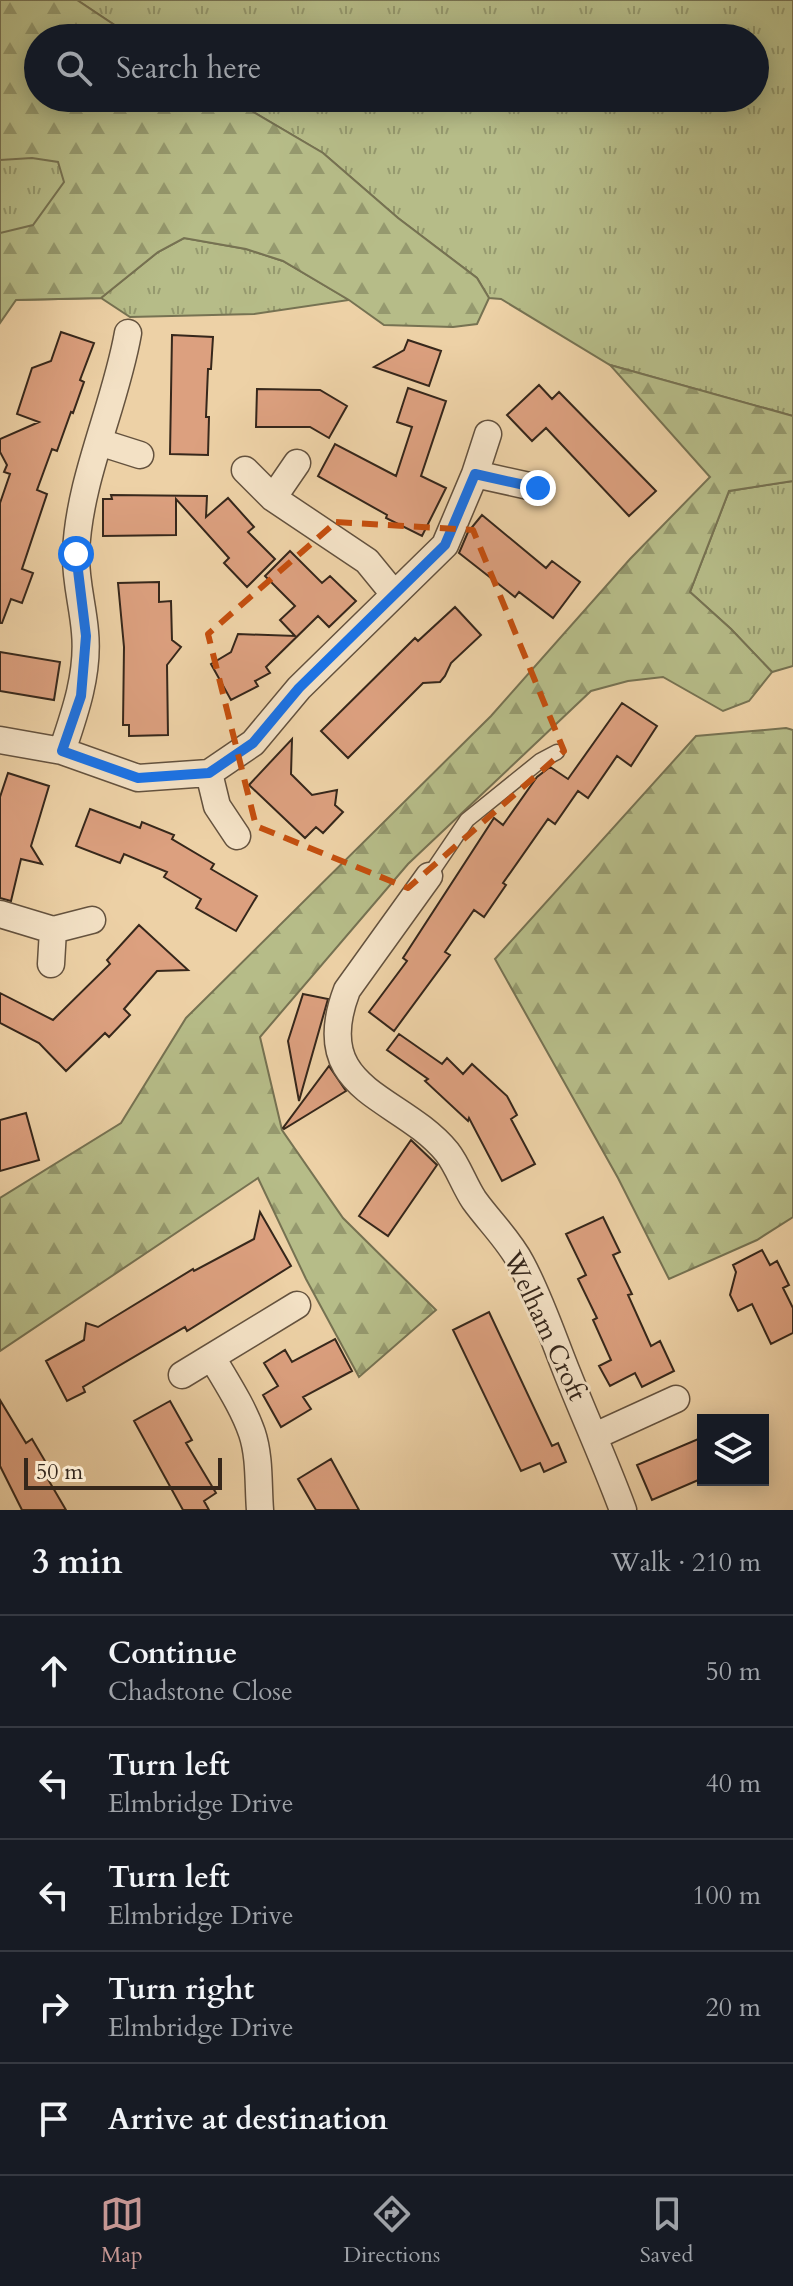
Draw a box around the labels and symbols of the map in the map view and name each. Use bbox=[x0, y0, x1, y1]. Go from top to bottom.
route end bbox=[520, 470, 556, 506]
route start bbox=[58, 536, 94, 572]
street label: Welham Croft bbox=[495, 1245, 595, 1406]
scale bar bbox=[24, 1454, 222, 1490]

